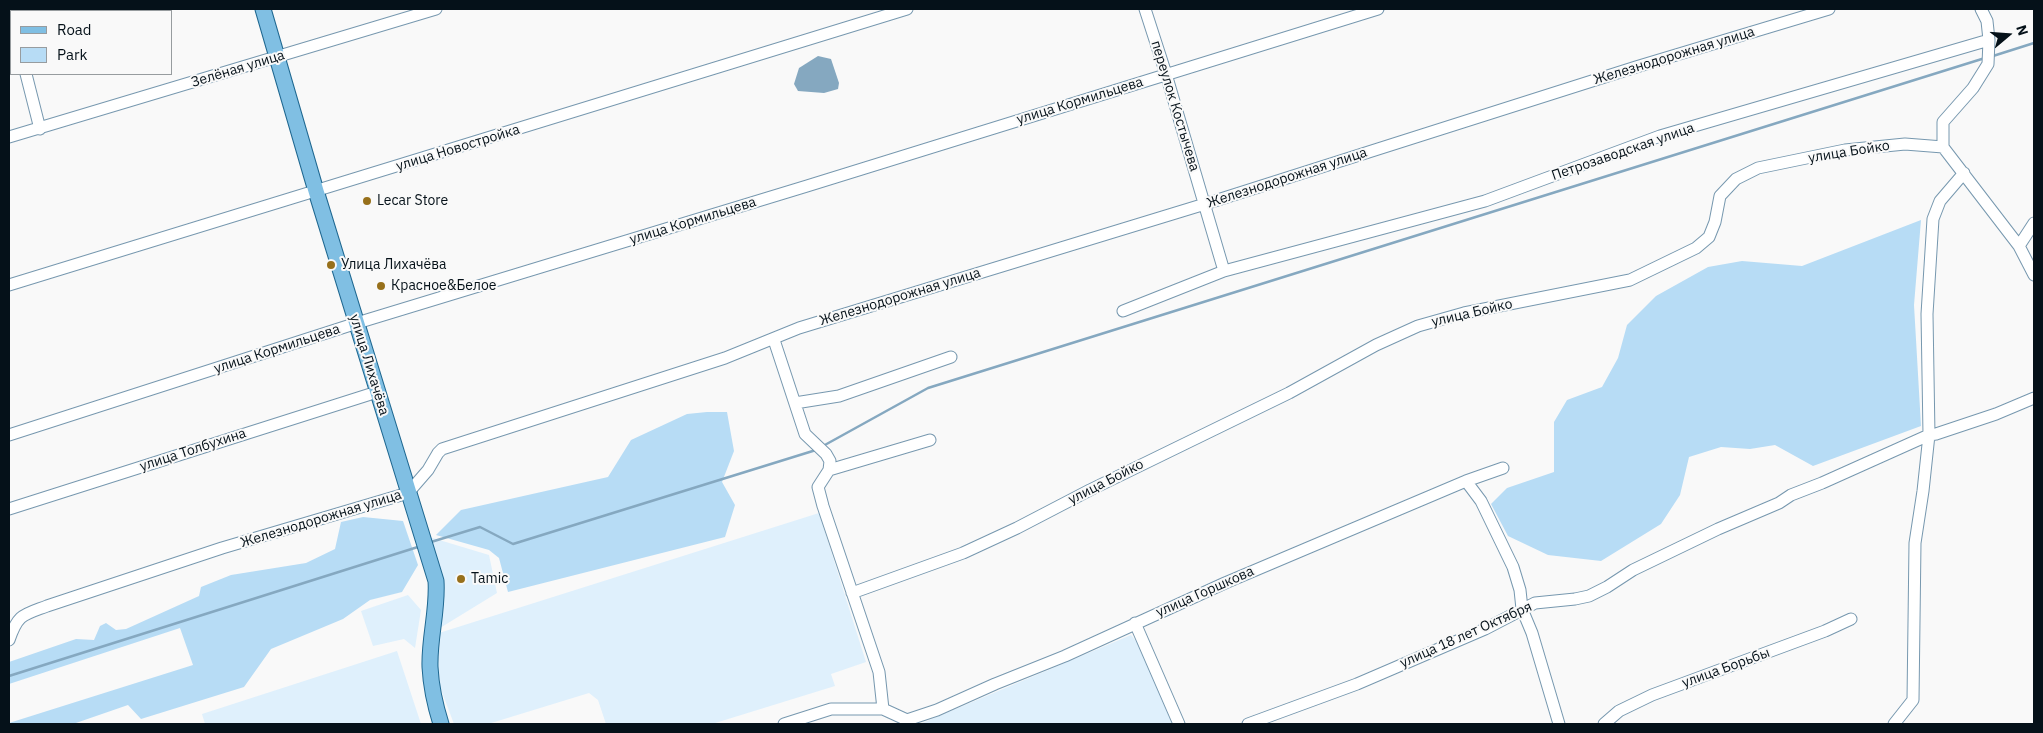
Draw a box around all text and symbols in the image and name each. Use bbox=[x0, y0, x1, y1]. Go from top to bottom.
legend bbox=[10, 10, 172, 75]
north arrow bbox=[1983, 10, 2033, 60]
text: Road bbox=[57, 20, 92, 39]
street label: Железнодорожная улица bbox=[1591, 23, 1757, 89]
text: N bbox=[2012, 23, 2032, 38]
street label: переулок Костычева bbox=[1147, 39, 1203, 173]
text: Park bbox=[57, 45, 87, 64]
street label: Зелёная улица bbox=[189, 47, 287, 91]
street label: улица Кормильцева bbox=[1015, 74, 1145, 128]
street label: Петрозаводская улица bbox=[1549, 120, 1697, 184]
street label: улица Новостройка bbox=[394, 121, 522, 175]
street label: улица Бойко bbox=[1807, 137, 1891, 167]
street label: Железнодорожная улица bbox=[1205, 144, 1369, 212]
place label: Lecar Store bbox=[377, 193, 448, 209]
street label: улица Кормильцева bbox=[628, 194, 758, 248]
marker: Lecar Store bbox=[361, 195, 373, 207]
place label: Улица Лихачёва bbox=[341, 257, 446, 273]
marker: Улица Лихачёва bbox=[325, 259, 337, 271]
street label: Железнодорожная улица bbox=[817, 264, 983, 330]
place label: Красное&Белое bbox=[391, 278, 496, 294]
marker: Красное&Белое bbox=[375, 280, 387, 292]
street label: улица Бойко bbox=[1430, 296, 1514, 330]
street label: улица Лихачёва bbox=[346, 312, 392, 418]
street label: улица Кормильцева bbox=[212, 321, 342, 377]
street label: улица Толбухина bbox=[138, 425, 248, 475]
street label: улица Бойко bbox=[1065, 456, 1147, 508]
street label: Железнодорожная улица bbox=[238, 486, 404, 552]
street label: улица Горшкова bbox=[1153, 563, 1257, 621]
place label: Tamic bbox=[471, 571, 508, 587]
marker: Tamic bbox=[455, 573, 467, 585]
street label: улица 18 лет Октября bbox=[1397, 598, 1535, 672]
street label: улица Борьбы bbox=[1680, 644, 1772, 692]

